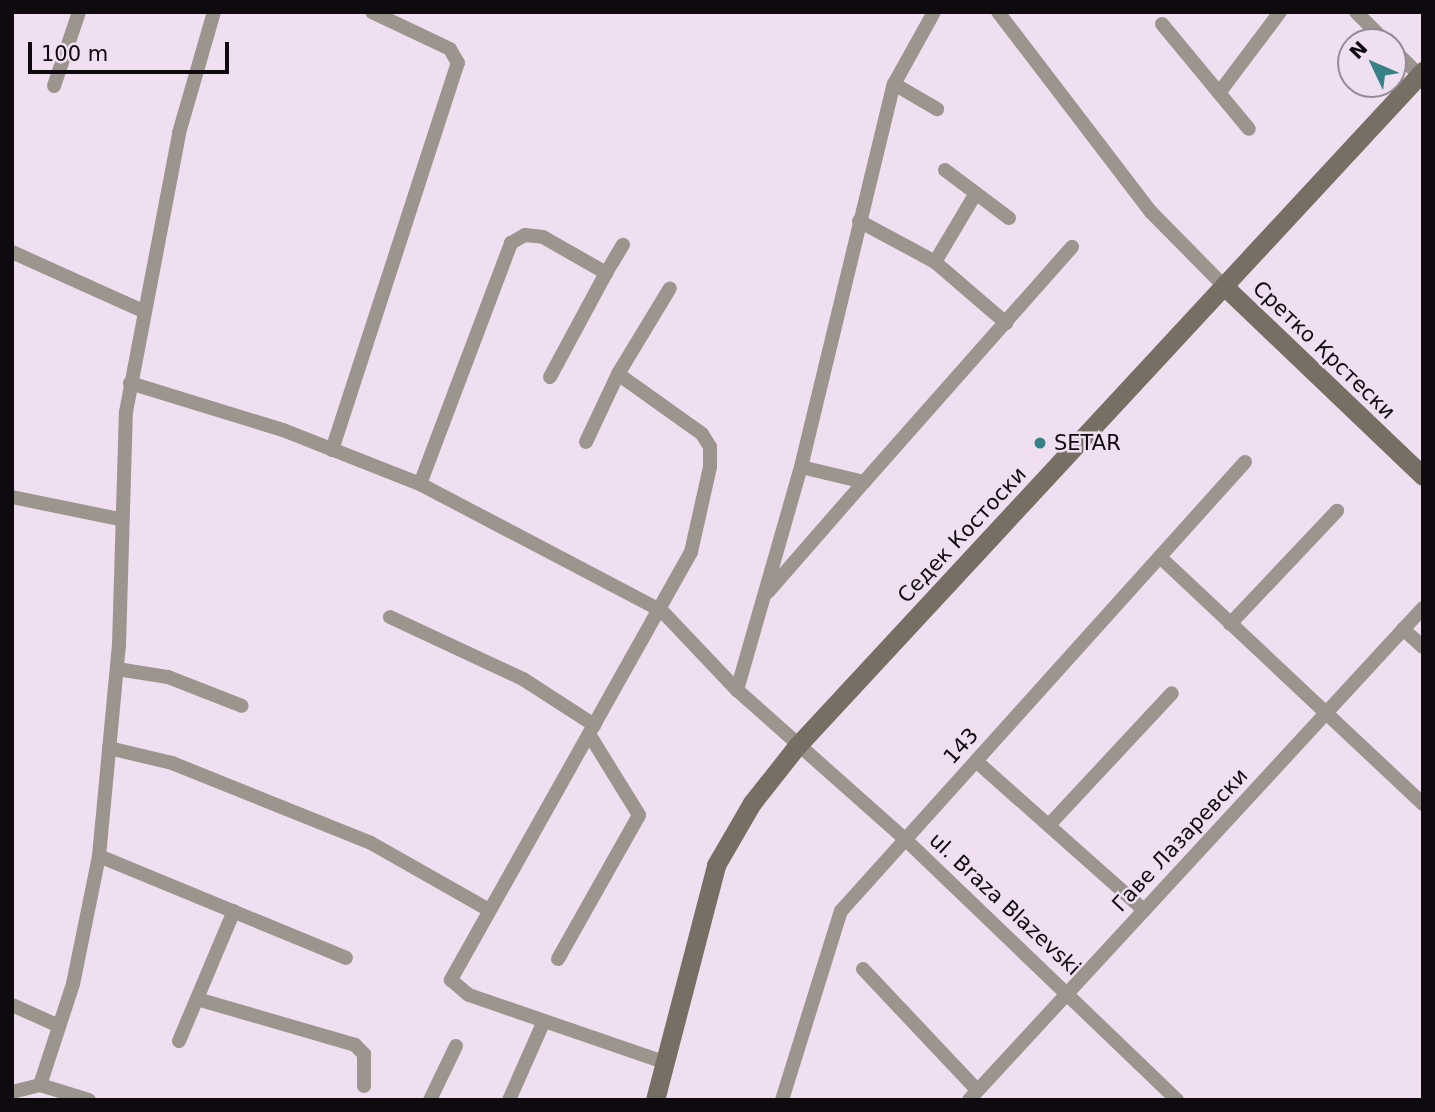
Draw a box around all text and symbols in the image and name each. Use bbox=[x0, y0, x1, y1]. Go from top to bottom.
scale bar bbox=[32, 28, 233, 72]
north arrow bbox=[1337, 28, 1407, 98]
text: N bbox=[1345, 36, 1372, 63]
text: 100 m bbox=[41, 42, 108, 66]
street label: Сретко Крстески bbox=[1248, 276, 1400, 424]
place label: SETAR bbox=[1054, 430, 1121, 456]
marker: SETAR bbox=[1032, 435, 1048, 451]
street label: Седек Костоски bbox=[893, 462, 1031, 608]
street label: 143 bbox=[938, 723, 984, 769]
street label: Гаве Лазаревски bbox=[1107, 763, 1253, 917]
street label: ul. Braza Blazevski bbox=[924, 827, 1086, 981]

